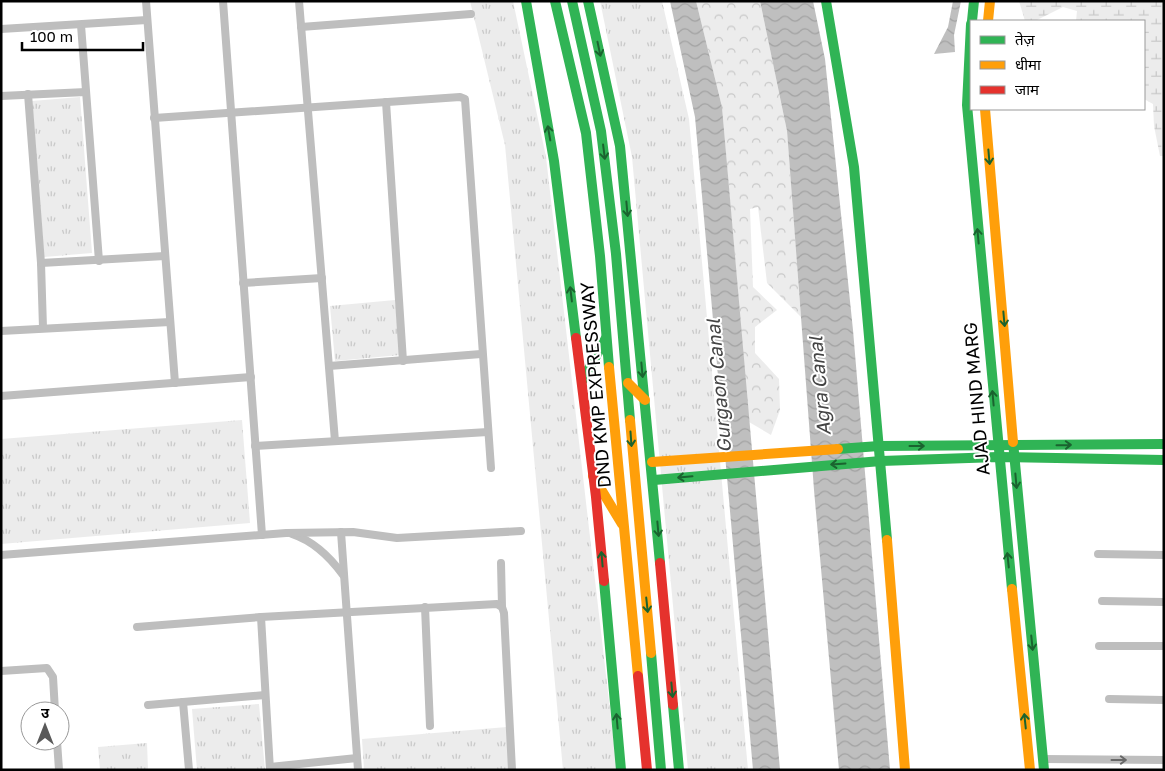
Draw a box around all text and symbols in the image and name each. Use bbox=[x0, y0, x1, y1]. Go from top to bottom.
scale bar bbox=[22, 20, 144, 52]
legend bbox=[970, 20, 1145, 110]
text: 100 m bbox=[30, 27, 73, 45]
text: तेज़ bbox=[1015, 30, 1036, 48]
one-way arrow bbox=[595, 40, 604, 56]
text: धीमा bbox=[1015, 55, 1042, 73]
text: जाम bbox=[1015, 80, 1040, 98]
one-way arrow bbox=[544, 125, 554, 141]
one-way arrow bbox=[599, 143, 609, 159]
one-way arrow bbox=[984, 149, 993, 165]
one-way arrow bbox=[622, 200, 632, 216]
one-way arrow bbox=[973, 228, 983, 244]
street label: DND KMP EXPRESSWAY bbox=[575, 281, 615, 489]
one-way arrow bbox=[566, 286, 576, 302]
one-way arrow bbox=[999, 311, 1009, 327]
water label: Gurgaon Canal bbox=[701, 317, 735, 454]
street label: AJAD HIND MARG bbox=[958, 322, 994, 476]
water label: Agra Canal bbox=[803, 335, 835, 436]
one-way arrow bbox=[637, 362, 647, 378]
one-way arrow bbox=[988, 390, 998, 406]
one-way arrow bbox=[627, 430, 636, 446]
one-way arrow bbox=[909, 441, 925, 451]
one-way arrow bbox=[1055, 441, 1071, 450]
one-way arrow bbox=[831, 460, 847, 469]
one-way arrow bbox=[677, 473, 693, 482]
one-way arrow bbox=[1011, 473, 1021, 489]
one-way arrow bbox=[653, 520, 662, 536]
one-way arrow bbox=[597, 552, 606, 568]
one-way arrow bbox=[1003, 552, 1013, 568]
one-way arrow bbox=[643, 596, 652, 612]
one-way arrow bbox=[1027, 635, 1037, 651]
one-way arrow bbox=[667, 682, 677, 698]
north arrow bbox=[20, 701, 70, 751]
text: उ bbox=[41, 704, 50, 721]
one-way arrow bbox=[612, 714, 622, 730]
one-way arrow bbox=[1020, 714, 1029, 730]
one-way arrow bbox=[1111, 755, 1127, 764]

